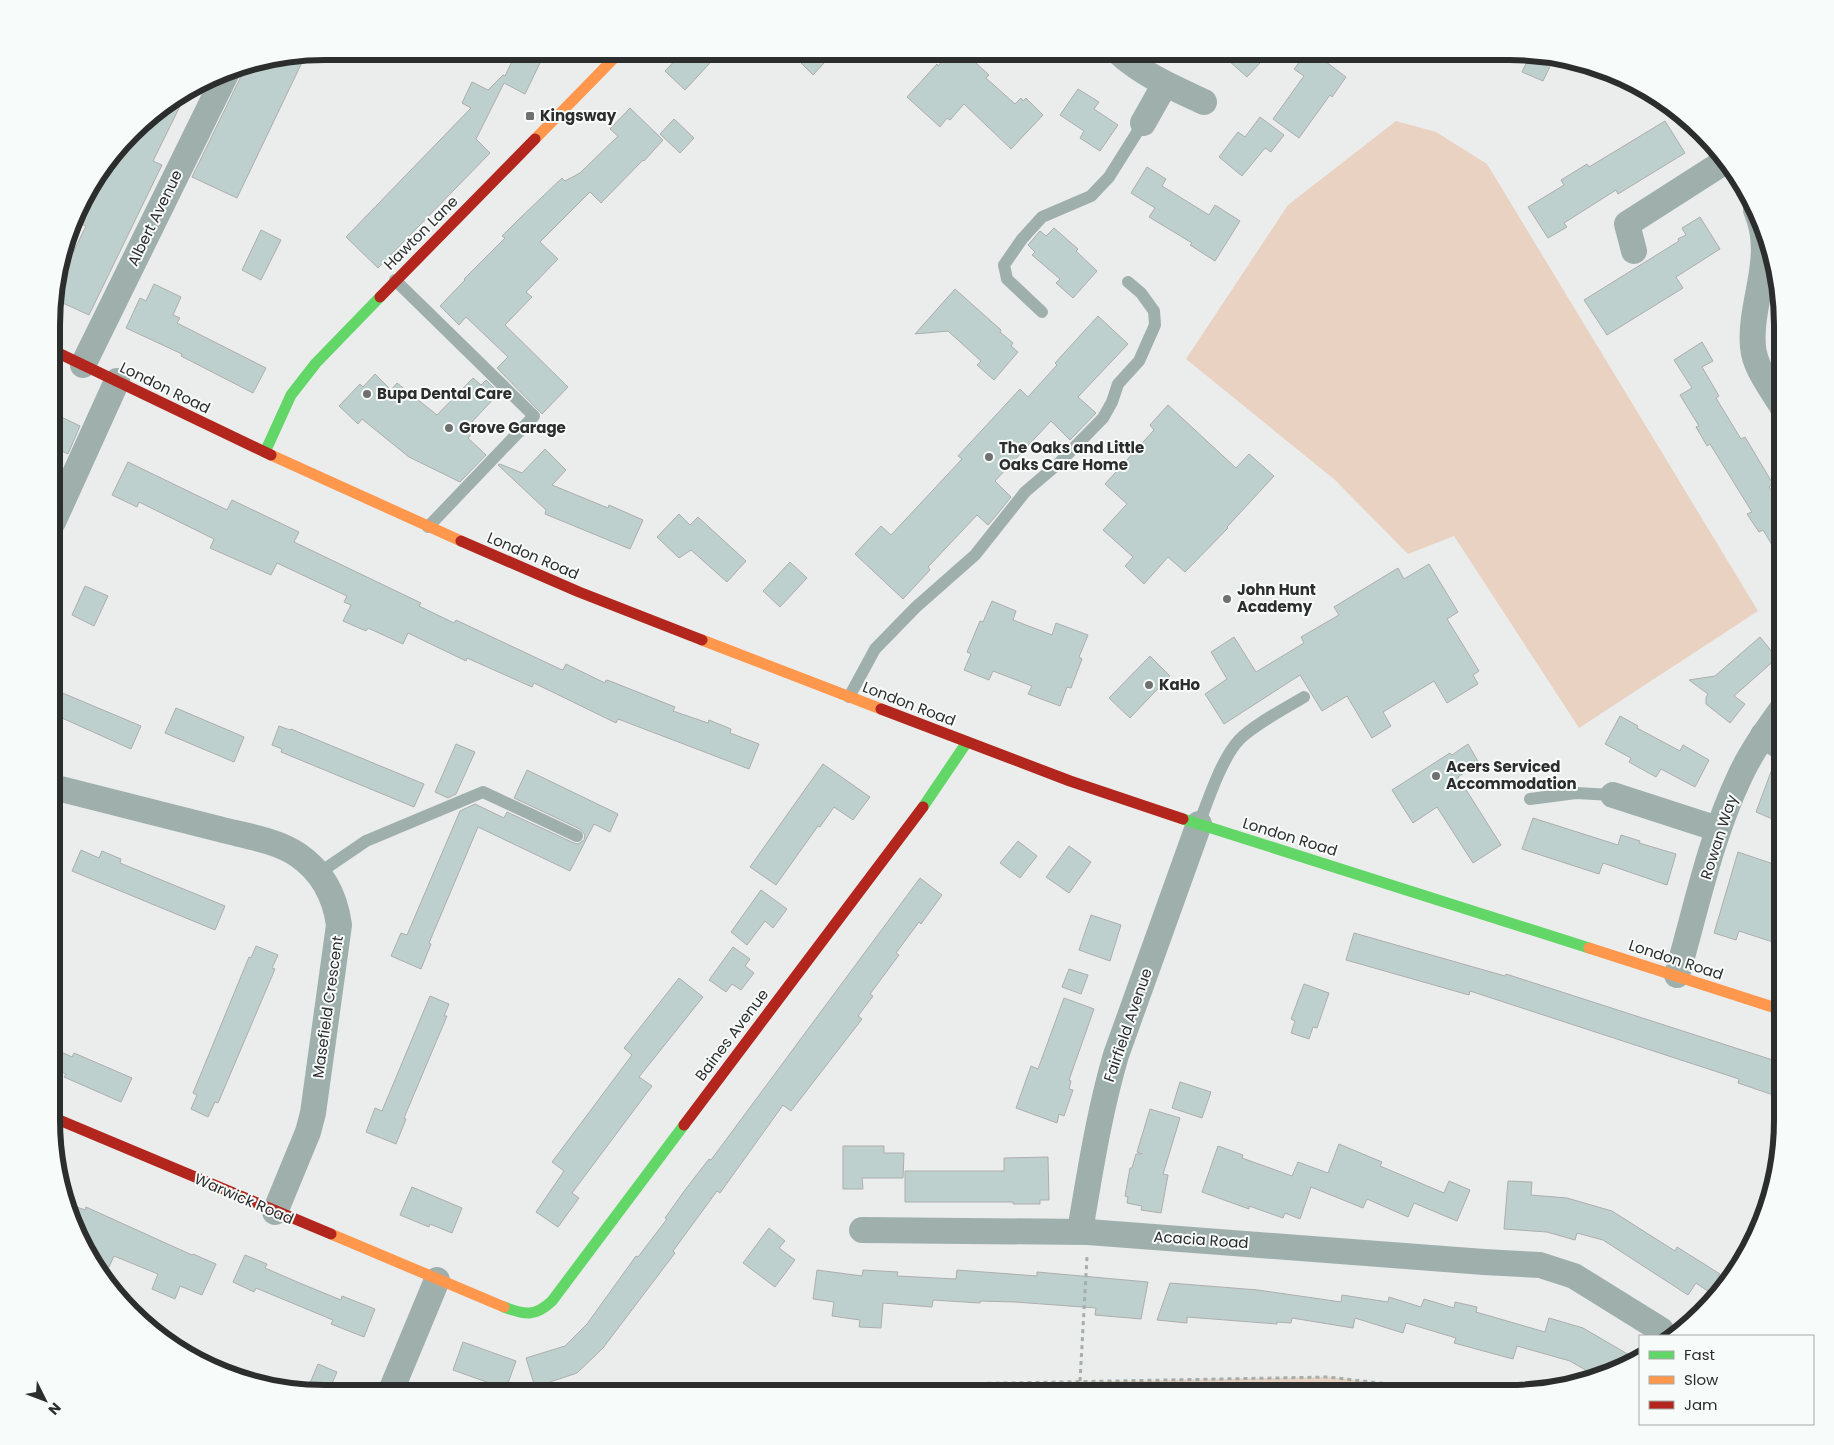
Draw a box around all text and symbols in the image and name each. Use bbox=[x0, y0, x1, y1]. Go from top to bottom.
place label: Kingsway bbox=[540, 105, 617, 126]
marker: Kingsway bbox=[524, 110, 536, 122]
street label: Albert Avenue bbox=[122, 166, 187, 269]
street label: Hawton Lane bbox=[379, 191, 462, 274]
street label: London Road bbox=[117, 357, 214, 418]
place label: Bupa Dental Care bbox=[377, 383, 512, 404]
marker: Bupa Dental Care bbox=[361, 388, 373, 400]
place label: Grove Garage bbox=[459, 417, 566, 438]
marker: Grove Garage bbox=[443, 422, 455, 434]
place label: The Oaks and Little Oaks Care Home bbox=[999, 437, 1144, 475]
marker: The Oaks and Little Oaks Care Home bbox=[983, 451, 995, 463]
street label: London Road bbox=[484, 527, 582, 584]
place label: John Hunt Academy bbox=[1237, 579, 1316, 617]
marker: John Hunt Academy bbox=[1221, 593, 1233, 605]
place label: KaHo bbox=[1159, 674, 1201, 695]
street label: London Road bbox=[860, 676, 959, 731]
marker: KaHo bbox=[1143, 679, 1155, 691]
place label: Acers Serviced Accommodation bbox=[1446, 756, 1577, 794]
marker: Acers Serviced Accommodation bbox=[1430, 770, 1442, 782]
street label: Rowan Way bbox=[1695, 791, 1742, 882]
street label: London Road bbox=[1240, 812, 1340, 861]
street label: Masefield Crescent bbox=[307, 934, 348, 1080]
street label: London Road bbox=[1626, 934, 1726, 985]
street label: Fairfield Avenue bbox=[1098, 965, 1157, 1085]
street label: Baines Avenue bbox=[690, 984, 773, 1085]
street label: Warwick Road bbox=[191, 1168, 297, 1229]
street label: Acacia Road bbox=[1153, 1226, 1249, 1253]
legend bbox=[1639, 1335, 1814, 1425]
text: Fast bbox=[1684, 1344, 1715, 1365]
text: Slow bbox=[1684, 1369, 1719, 1390]
north arrow bbox=[20, 1375, 70, 1425]
text: Jam bbox=[1684, 1394, 1718, 1415]
text: N bbox=[44, 1398, 66, 1419]

